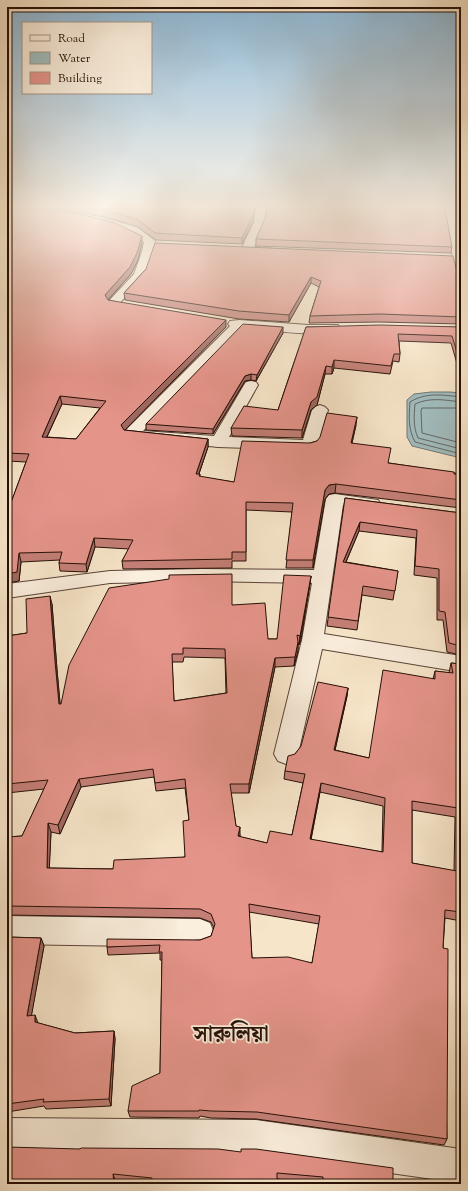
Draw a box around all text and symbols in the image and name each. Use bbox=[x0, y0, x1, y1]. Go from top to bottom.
legend bbox=[22, 22, 152, 94]
text: Road bbox=[58, 30, 85, 48]
text: Water bbox=[58, 50, 91, 68]
text: Building bbox=[58, 70, 102, 88]
district label: সারুলিয়া bbox=[192, 1020, 269, 1052]

